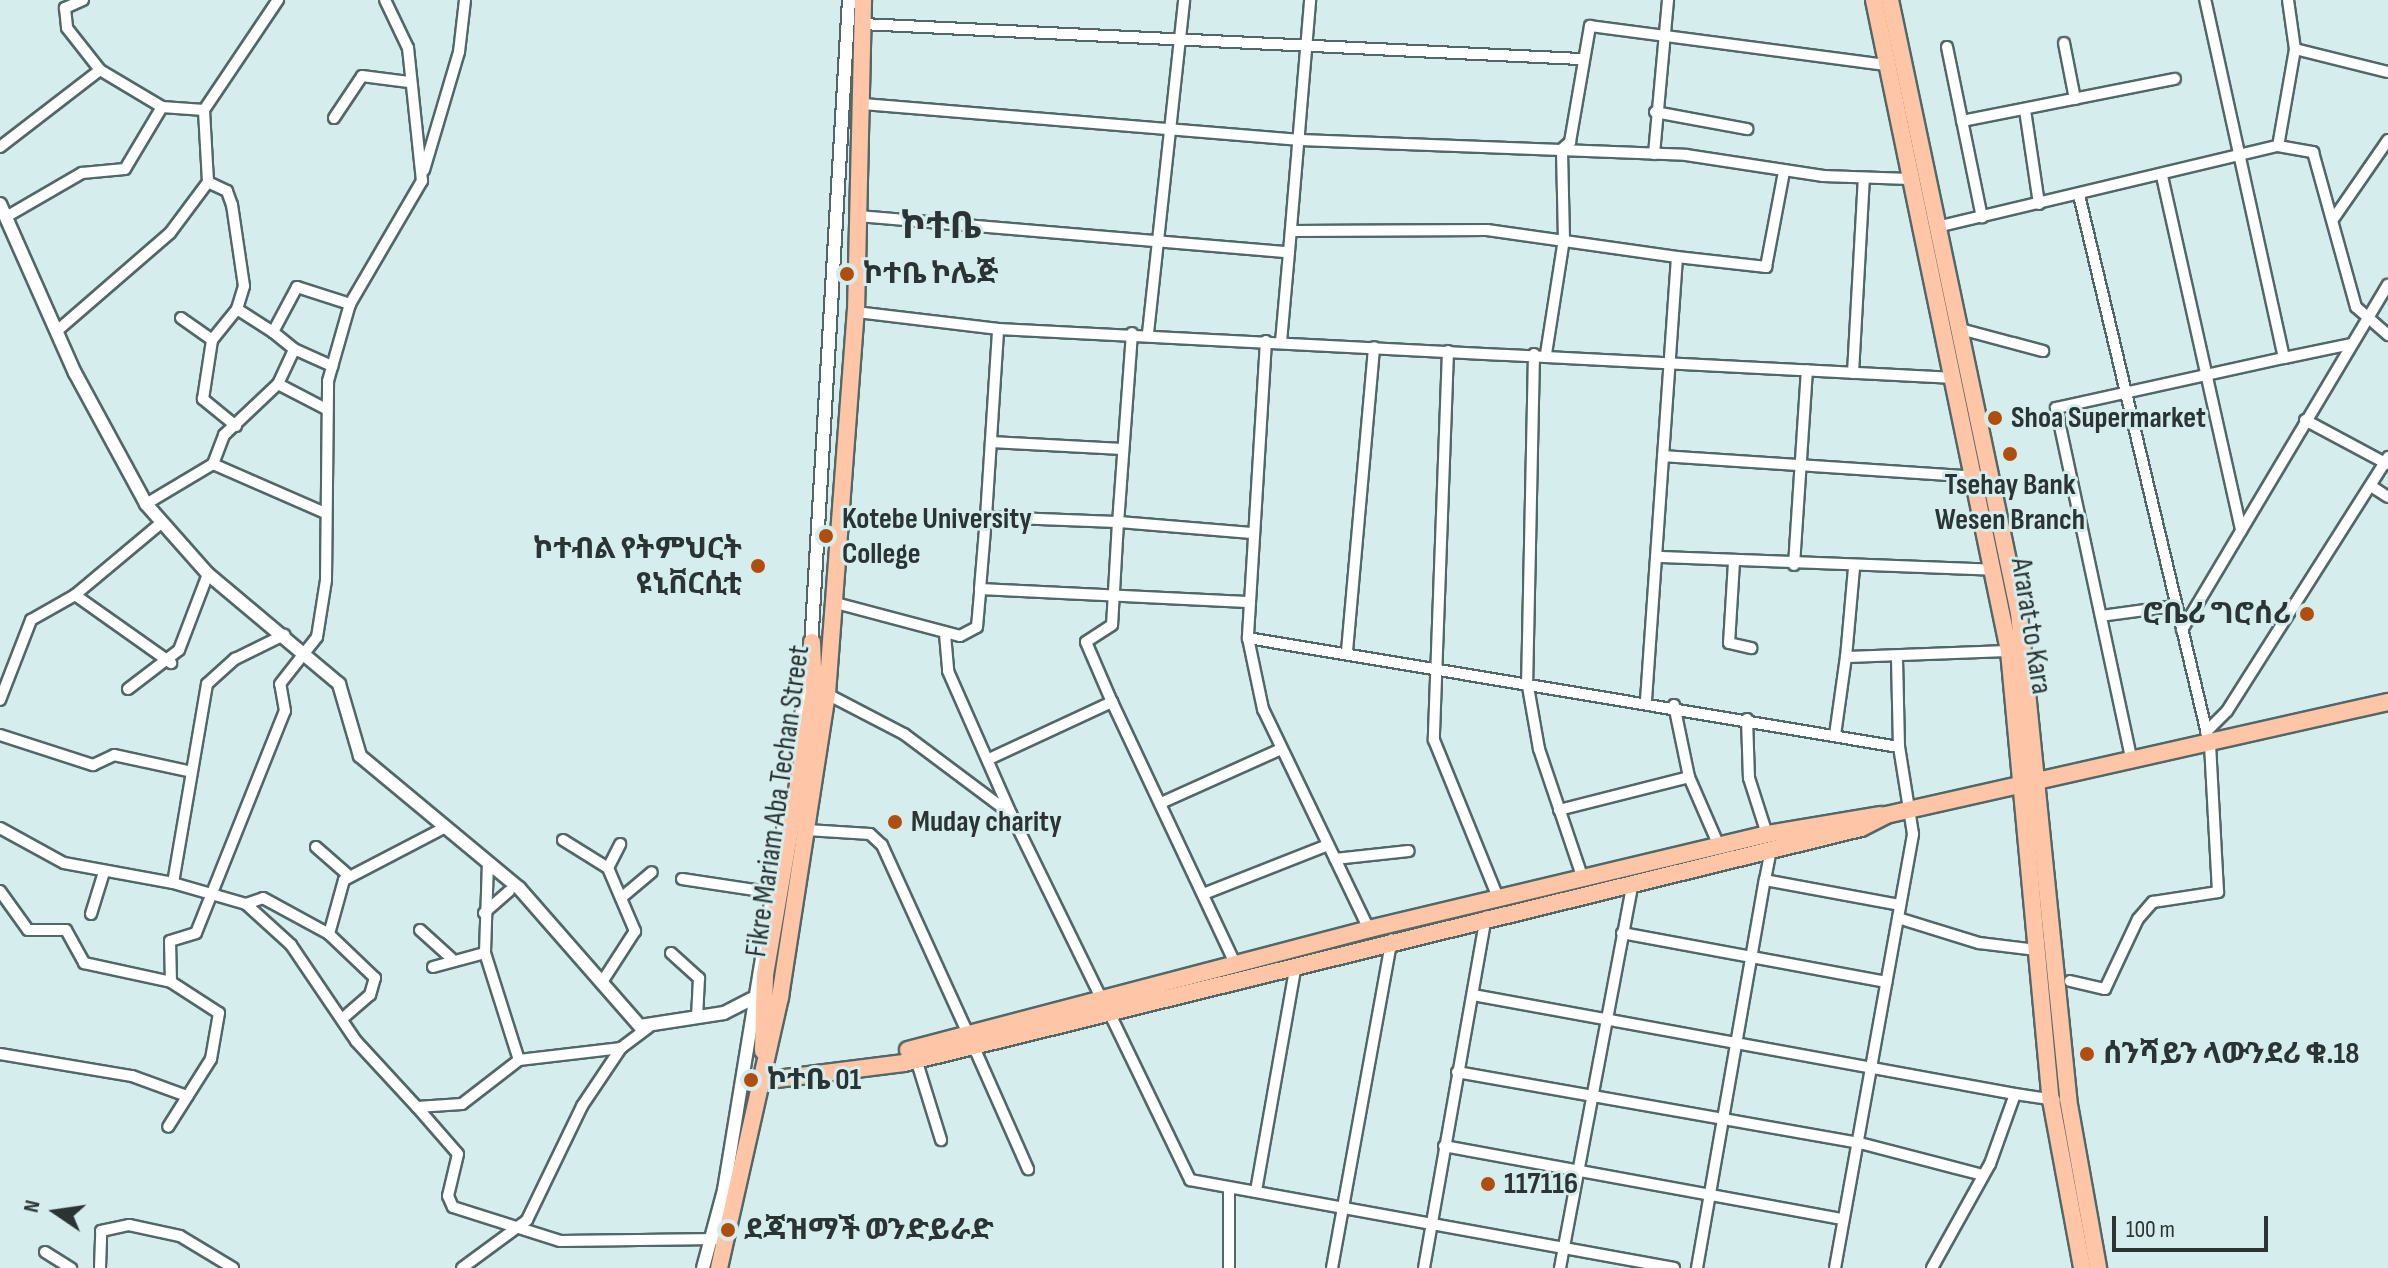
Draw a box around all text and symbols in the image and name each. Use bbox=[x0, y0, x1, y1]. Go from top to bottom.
district label: ኮተቤ bbox=[901, 204, 981, 250]
place label: ኮተቤ ኮሌጅ bbox=[863, 256, 998, 292]
marker: ኮተቤ ኮሌጅ bbox=[838, 265, 856, 283]
place label: Shoa Supermarket bbox=[2011, 400, 2206, 436]
marker: Shoa Supermarket bbox=[1986, 409, 2004, 427]
marker: Tsehay Bank Wesen Branch bbox=[2001, 445, 2019, 463]
place label: Tsehay Bank Wesen Branch bbox=[1935, 467, 2085, 538]
place label: Kotebe University College bbox=[842, 501, 1032, 572]
marker: Kotebe University College bbox=[817, 527, 835, 545]
place label: ኮተብል የትምህርት ዩኒቨርሲቲ bbox=[533, 531, 742, 602]
street label: Ararat to Kara bbox=[2002, 555, 2060, 697]
marker: ኮተብል የትምህርት ዩኒቨርሲቲ bbox=[749, 557, 767, 575]
place label: ሮቤሪ ግሮሰሪ bbox=[2143, 596, 2291, 632]
marker: ሮቤሪ ግሮሰሪ bbox=[2298, 605, 2316, 623]
street label: Fikre Mariam Aba Techan Street bbox=[738, 643, 818, 959]
place label: Muday charity bbox=[911, 804, 1062, 840]
marker: Muday charity bbox=[886, 813, 904, 831]
place label: ሰንሻይን ላውንደሪ ቁ.18 bbox=[2103, 1036, 2359, 1072]
marker: ሰንሻይን ላውንደሪ ቁ.18 bbox=[2078, 1045, 2096, 1063]
place label: ኮተቤ 01 bbox=[767, 1062, 861, 1098]
marker: ኮተቤ 01 bbox=[742, 1071, 760, 1089]
place label: 117116 bbox=[1504, 1166, 1578, 1202]
north arrow bbox=[16, 1172, 96, 1252]
marker: 117116 bbox=[1479, 1175, 1497, 1193]
text: N bbox=[18, 1198, 47, 1215]
scale bar bbox=[2116, 1200, 2272, 1250]
place label: ደጃዝማች ወንድይራድ bbox=[744, 1212, 994, 1248]
text: 100 m bbox=[2126, 1215, 2175, 1244]
marker: ደጃዝማች ወንድይራድ bbox=[719, 1221, 737, 1239]

